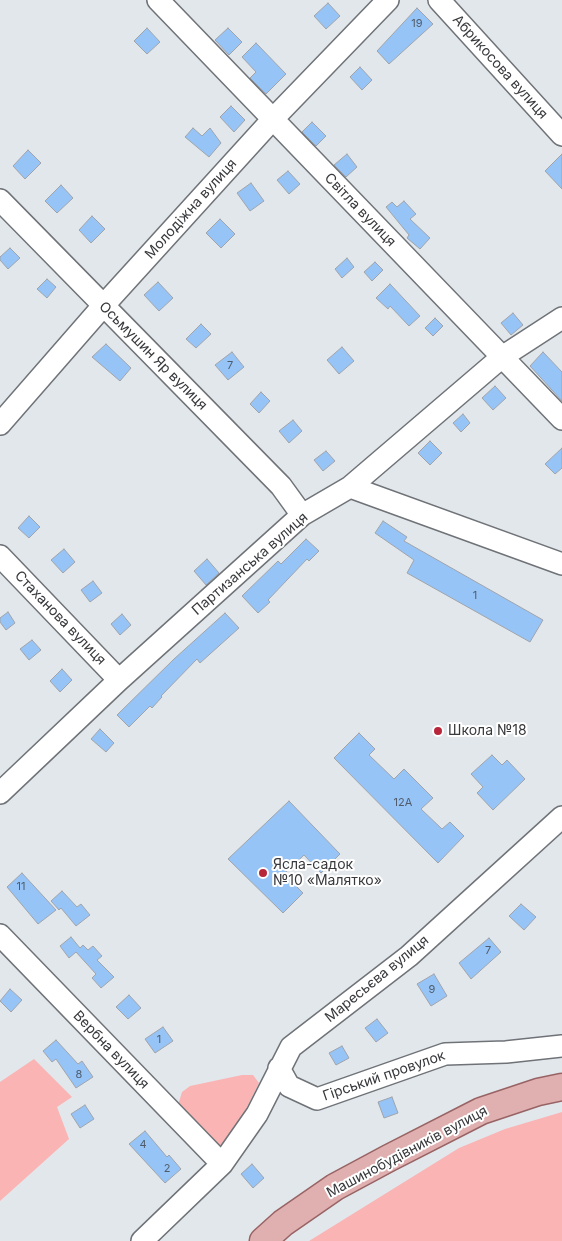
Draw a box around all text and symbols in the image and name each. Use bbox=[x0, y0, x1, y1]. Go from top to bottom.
street label: Абрикосова вулиця bbox=[449, 12, 551, 122]
house number: 19 bbox=[411, 17, 423, 31]
street label: Молодіжна вулиця bbox=[142, 156, 240, 262]
street label: Світла вулиця bbox=[321, 170, 399, 250]
street label: Осьмушин Яр вулиця bbox=[95, 298, 211, 414]
house number: 7 bbox=[227, 359, 233, 373]
street label: Партизанська вулиця bbox=[189, 509, 311, 619]
street label: Стаханова вулиця bbox=[11, 568, 109, 668]
house number: 1 bbox=[473, 589, 477, 603]
place label: Школа №18 bbox=[448, 723, 527, 739]
marker: Школа №18 bbox=[432, 725, 444, 737]
house number: 12А bbox=[394, 796, 412, 810]
place label: Ясла-садок №10 «Малятко» bbox=[273, 857, 382, 890]
marker: Ясла-садок №10 «Малятко» bbox=[257, 867, 269, 879]
house number: 11 bbox=[17, 880, 25, 894]
street label: Маресьєва вулиця bbox=[322, 932, 432, 1026]
house number: 7 bbox=[485, 944, 491, 958]
house number: 9 bbox=[429, 983, 435, 997]
street label: Вербна вулиця bbox=[70, 1008, 152, 1092]
house number: 1 bbox=[157, 1033, 161, 1047]
street label: Гірський провулок bbox=[321, 1047, 447, 1105]
house number: 8 bbox=[76, 1068, 82, 1082]
street label: Машинобудівників вулиця bbox=[324, 1102, 490, 1202]
house number: 4 bbox=[139, 1138, 147, 1152]
house number: 2 bbox=[164, 1162, 170, 1176]

